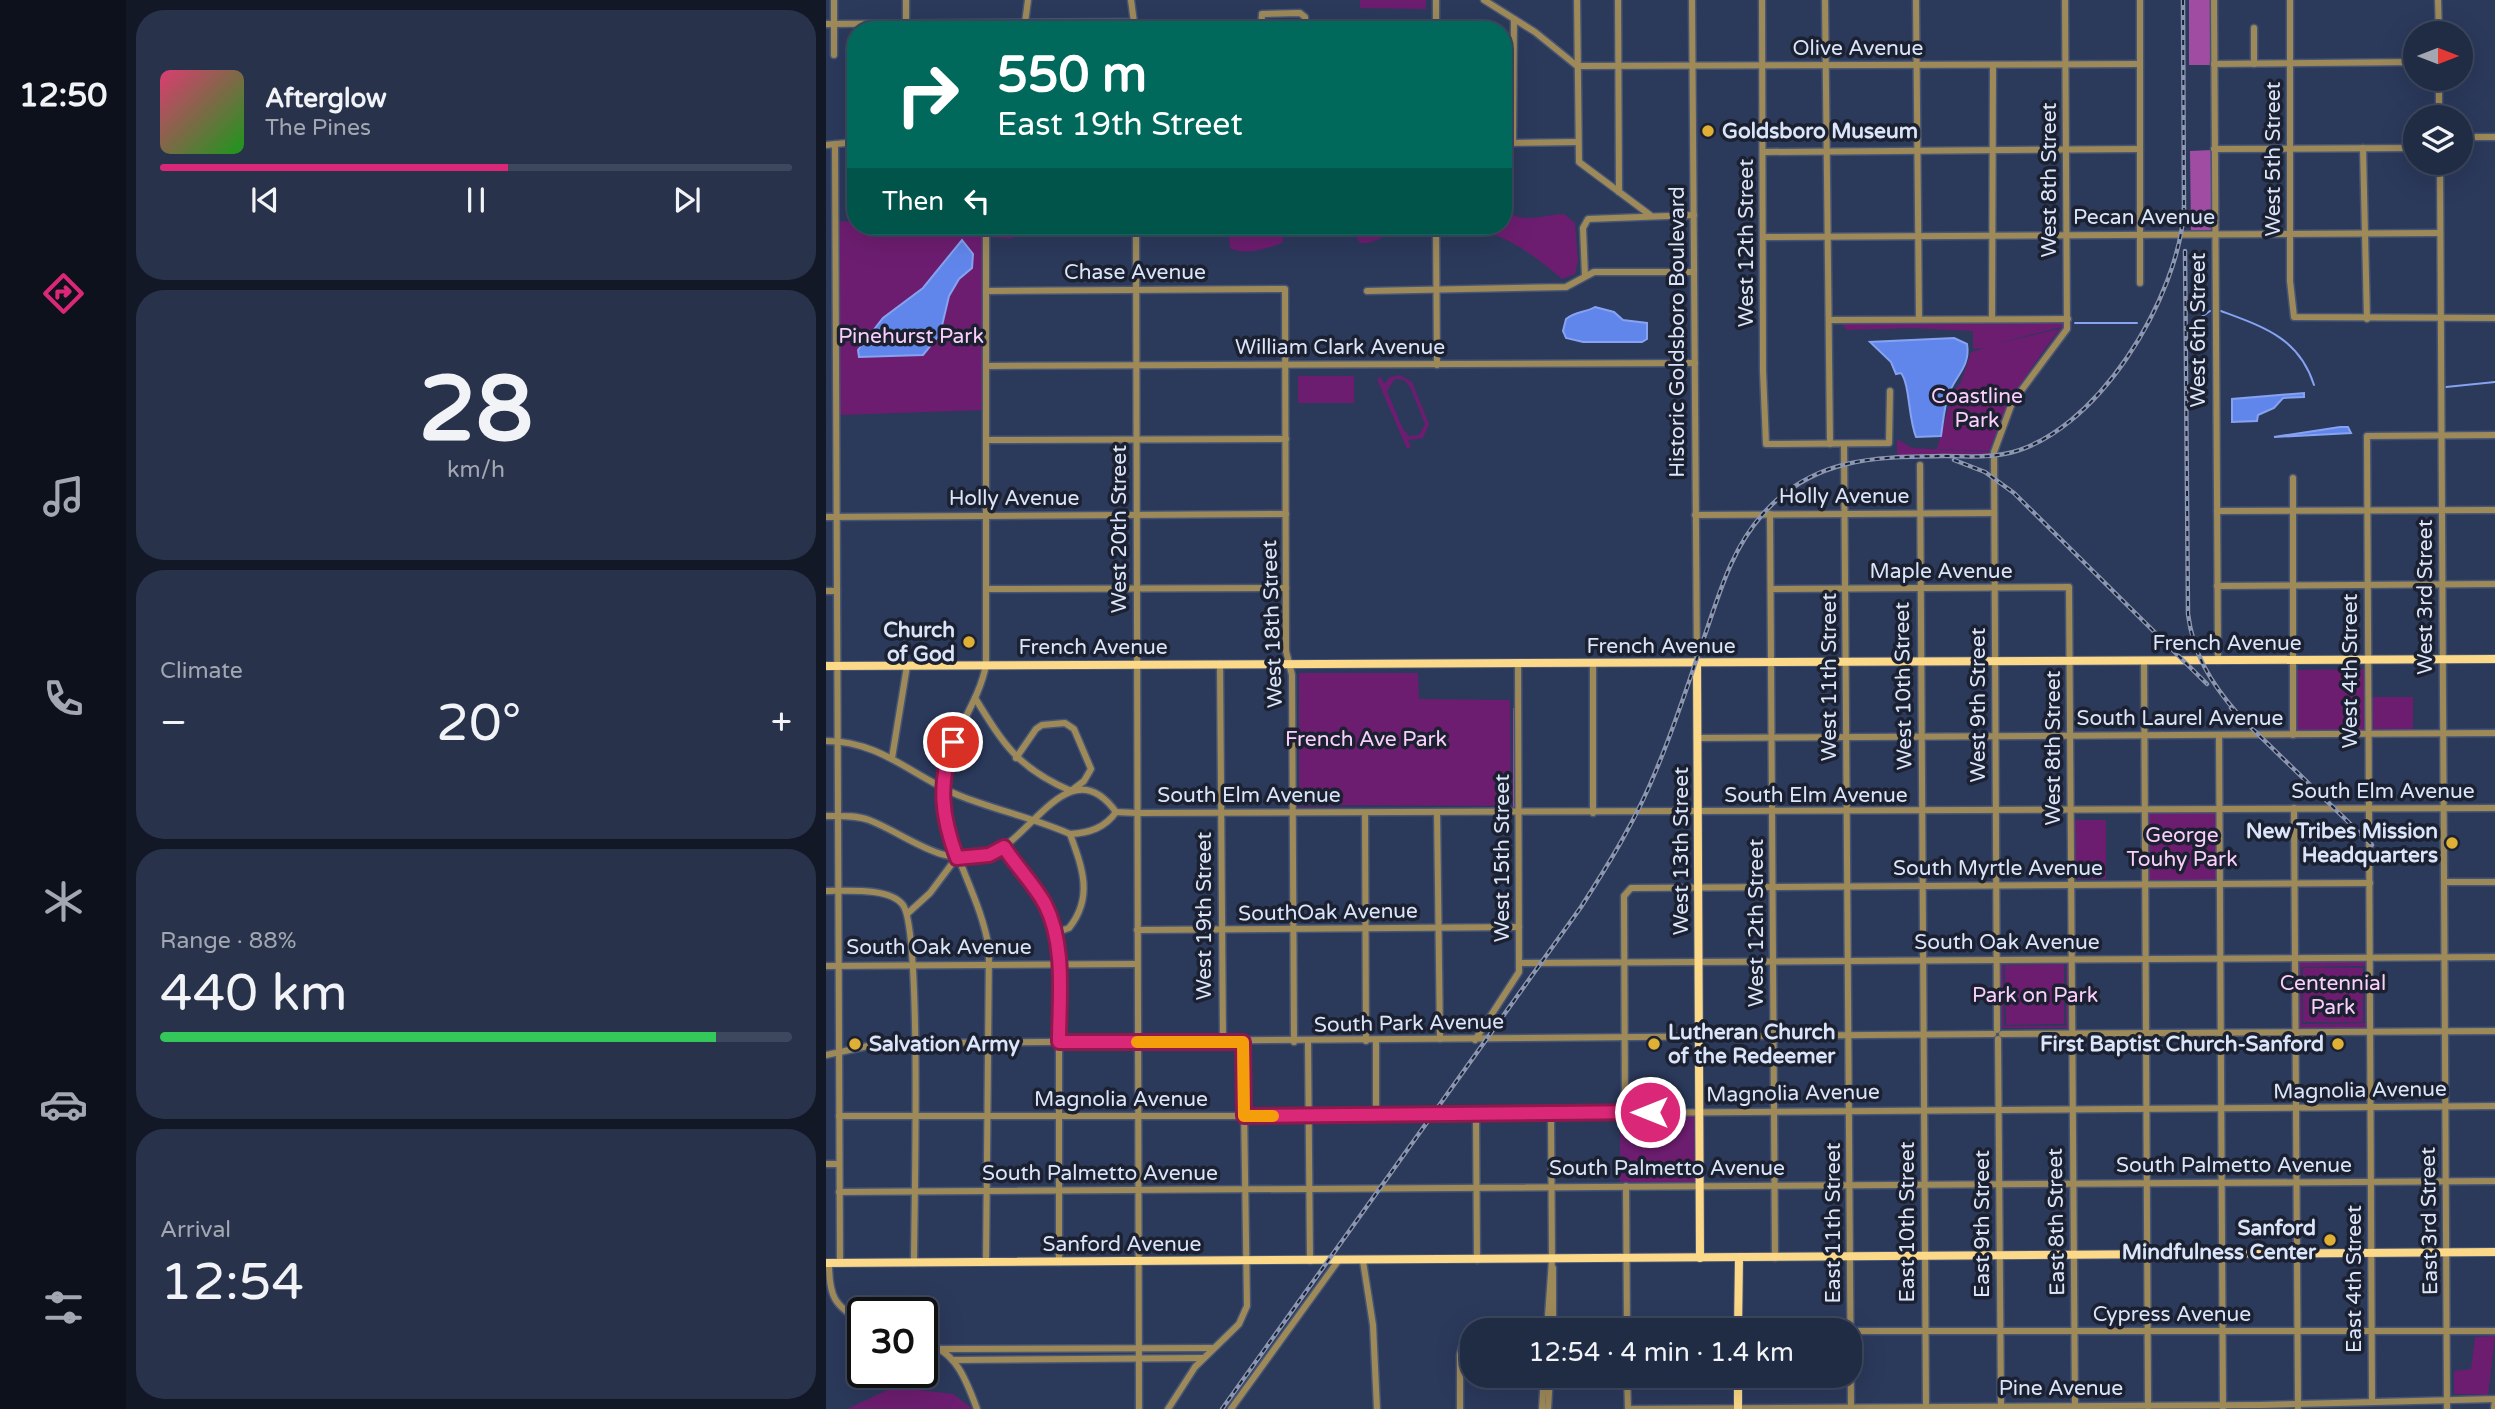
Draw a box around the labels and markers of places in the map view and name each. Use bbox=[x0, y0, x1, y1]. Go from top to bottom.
place label: Goldsboro Museum bbox=[1722, 119, 1918, 144]
marker: Goldsboro Museum bbox=[1700, 123, 1716, 139]
place label: Church of God bbox=[883, 618, 955, 667]
marker: Church of God bbox=[961, 634, 977, 650]
pin bbox=[923, 712, 983, 772]
place label: New Tribes Mission Headquarters bbox=[2246, 819, 2438, 868]
marker: New Tribes Mission Headquarters bbox=[2444, 835, 2460, 851]
place label: Lutheran Church of the Redeemer bbox=[1668, 1020, 1836, 1069]
place label: Salvation Army bbox=[869, 1032, 1020, 1057]
place label: First Baptist Church-Sanford bbox=[2040, 1032, 2324, 1057]
marker: Salvation Army bbox=[847, 1036, 863, 1052]
marker: Lutheran Church of the Redeemer bbox=[1646, 1036, 1662, 1052]
marker: First Baptist Church-Sanford bbox=[2330, 1036, 2346, 1052]
place label: Sanford Mindfulness Center bbox=[2122, 1216, 2317, 1265]
marker: Sanford Mindfulness Center bbox=[2322, 1232, 2338, 1248]

